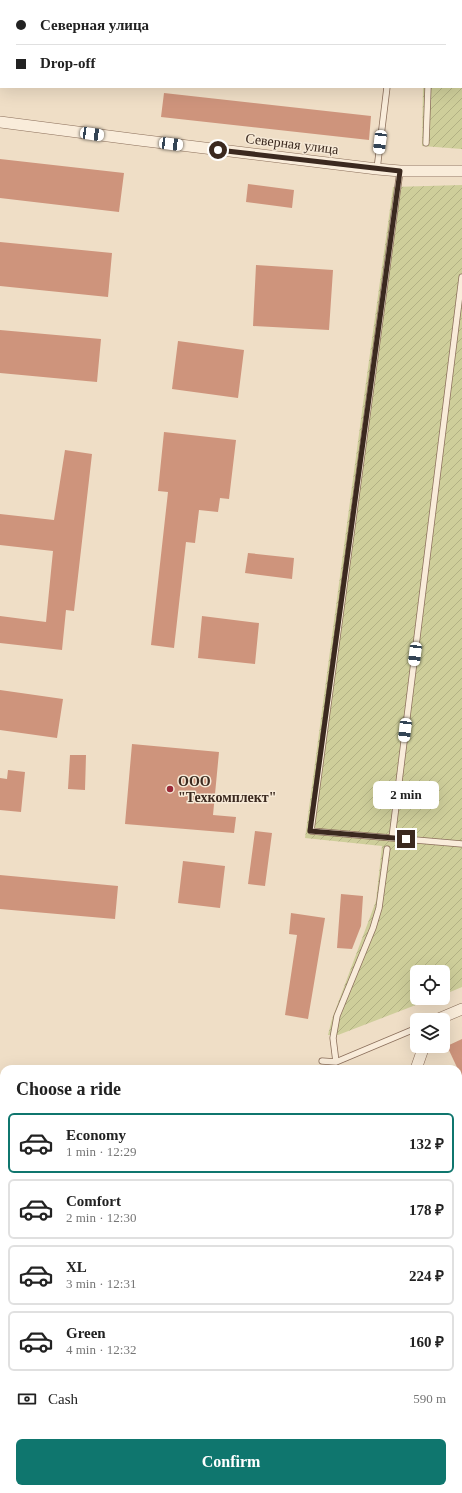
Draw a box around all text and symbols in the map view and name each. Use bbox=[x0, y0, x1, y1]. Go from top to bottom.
text: Северная улица bbox=[40, 17, 149, 33]
text: Drop-off bbox=[40, 55, 96, 71]
car bbox=[79, 126, 105, 142]
car bbox=[373, 129, 387, 155]
street label: Северная улица bbox=[245, 131, 340, 157]
car bbox=[158, 137, 184, 151]
route start bbox=[209, 141, 227, 159]
car bbox=[408, 641, 422, 667]
car bbox=[398, 717, 412, 743]
place label: ООО "Техкомплект" bbox=[178, 774, 277, 805]
callout: 2 min bbox=[373, 781, 439, 809]
marker: ООО "Техкомплект" bbox=[165, 784, 175, 794]
text: 2 min bbox=[390, 787, 422, 802]
route end bbox=[397, 830, 415, 848]
map controls bbox=[410, 965, 450, 1053]
button: locate bbox=[410, 965, 450, 1005]
button: layers bbox=[410, 1013, 450, 1053]
text: Choose a ride bbox=[16, 1079, 121, 1099]
icon: car bbox=[18, 1125, 54, 1161]
text: Economy bbox=[66, 1127, 126, 1143]
text: 132 ₽ bbox=[409, 1136, 444, 1152]
text: 1 min · 12:29 bbox=[66, 1144, 136, 1159]
icon: car bbox=[18, 1191, 54, 1227]
text: Comfort bbox=[66, 1193, 121, 1209]
text: 178 ₽ bbox=[409, 1202, 444, 1218]
text: 2 min · 12:30 bbox=[66, 1210, 136, 1225]
icon: car bbox=[18, 1257, 54, 1293]
text: XL bbox=[66, 1259, 87, 1275]
text: 224 ₽ bbox=[409, 1268, 444, 1284]
text: 3 min · 12:31 bbox=[66, 1276, 136, 1291]
icon: car bbox=[18, 1323, 54, 1359]
text: Green bbox=[66, 1325, 106, 1341]
text: 160 ₽ bbox=[409, 1334, 444, 1350]
text: 4 min · 12:32 bbox=[66, 1342, 136, 1357]
icon: cash bbox=[16, 1388, 38, 1410]
text: Cash bbox=[48, 1391, 78, 1407]
text: 590 m bbox=[413, 1391, 446, 1406]
button: Confirm bbox=[16, 1439, 446, 1485]

